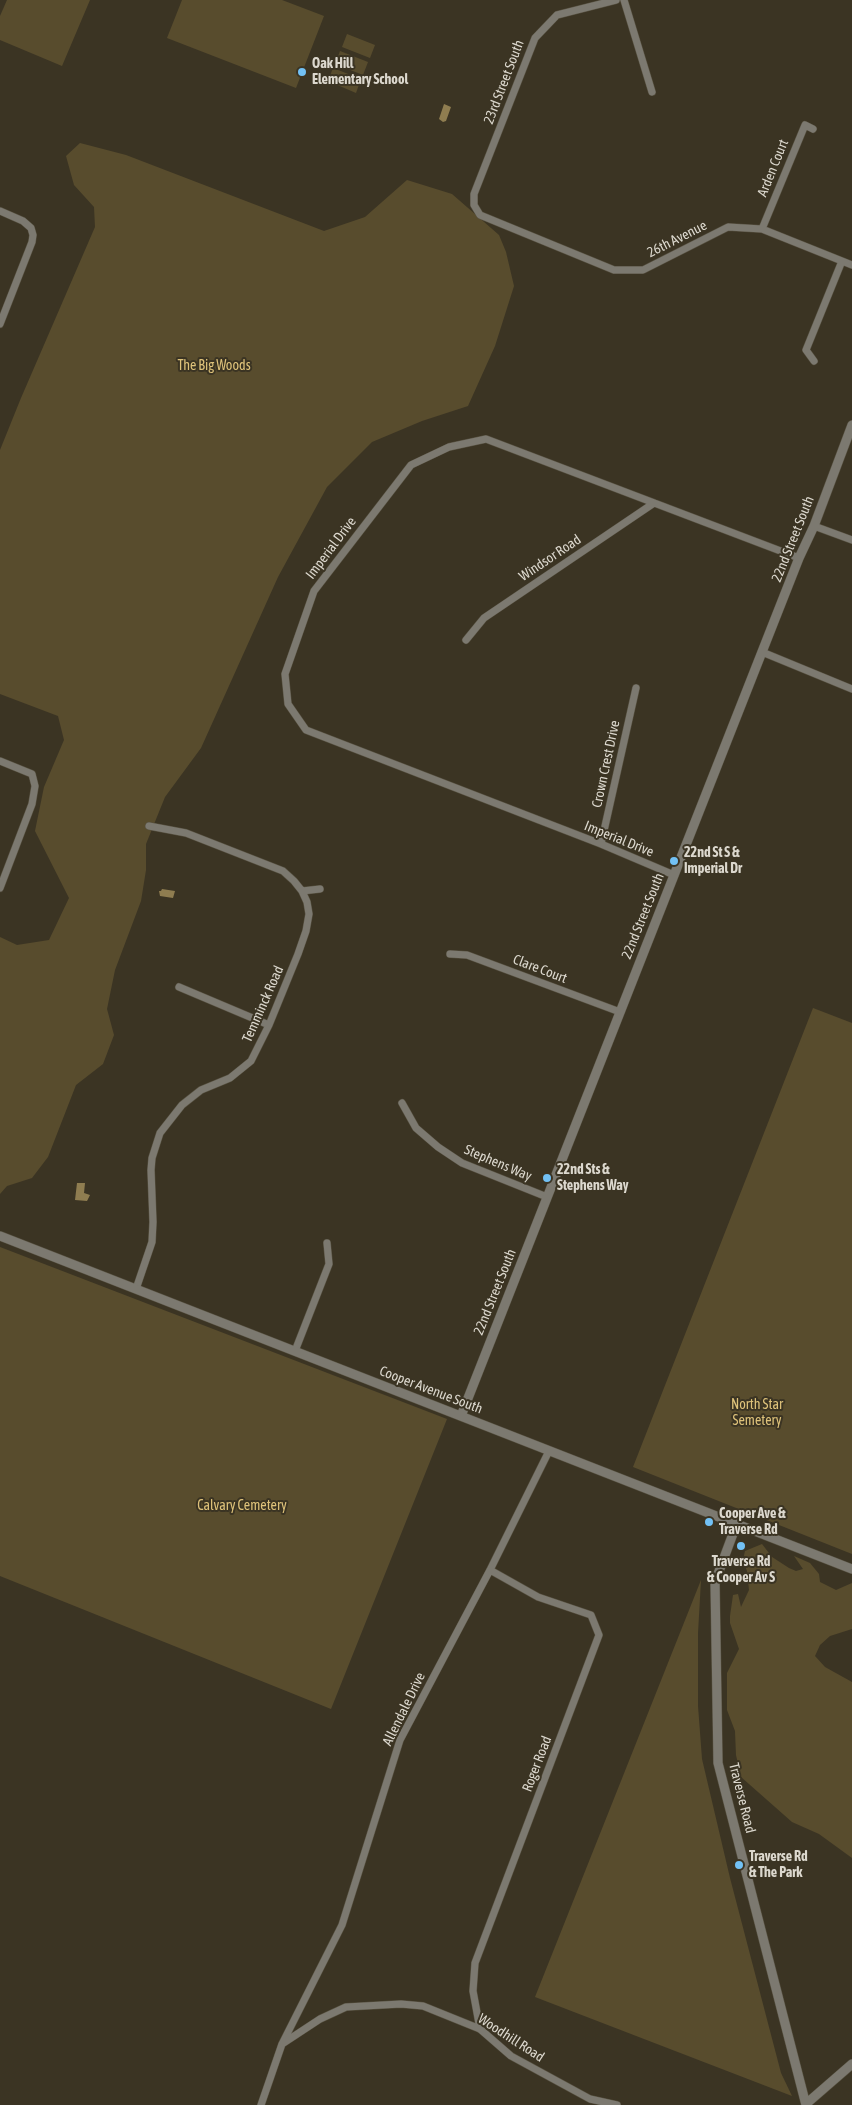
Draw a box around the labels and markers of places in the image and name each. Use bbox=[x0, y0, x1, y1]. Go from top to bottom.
place label: Oak Hill Elementary School bbox=[312, 56, 408, 88]
marker: Oak Hill Elementary School bbox=[296, 66, 308, 78]
place label: 22nd St S & Imperial Dr bbox=[684, 845, 742, 878]
marker: 22nd St S & Imperial Dr bbox=[668, 855, 680, 867]
place label: 22nd Sts & Stephens Way bbox=[557, 1162, 629, 1194]
marker: 22nd Sts & Stephens Way bbox=[541, 1172, 553, 1184]
place label: Cooper Ave & Traverse Rd bbox=[719, 1506, 786, 1538]
marker: Cooper Ave & Traverse Rd bbox=[703, 1516, 715, 1528]
marker: Traverse Rd & Cooper Av S bbox=[735, 1540, 747, 1552]
place label: Traverse Rd & Cooper Av S bbox=[707, 1554, 775, 1586]
place label: Traverse Rd & The Park bbox=[749, 1849, 808, 1881]
marker: Traverse Rd & The Park bbox=[733, 1859, 745, 1871]

